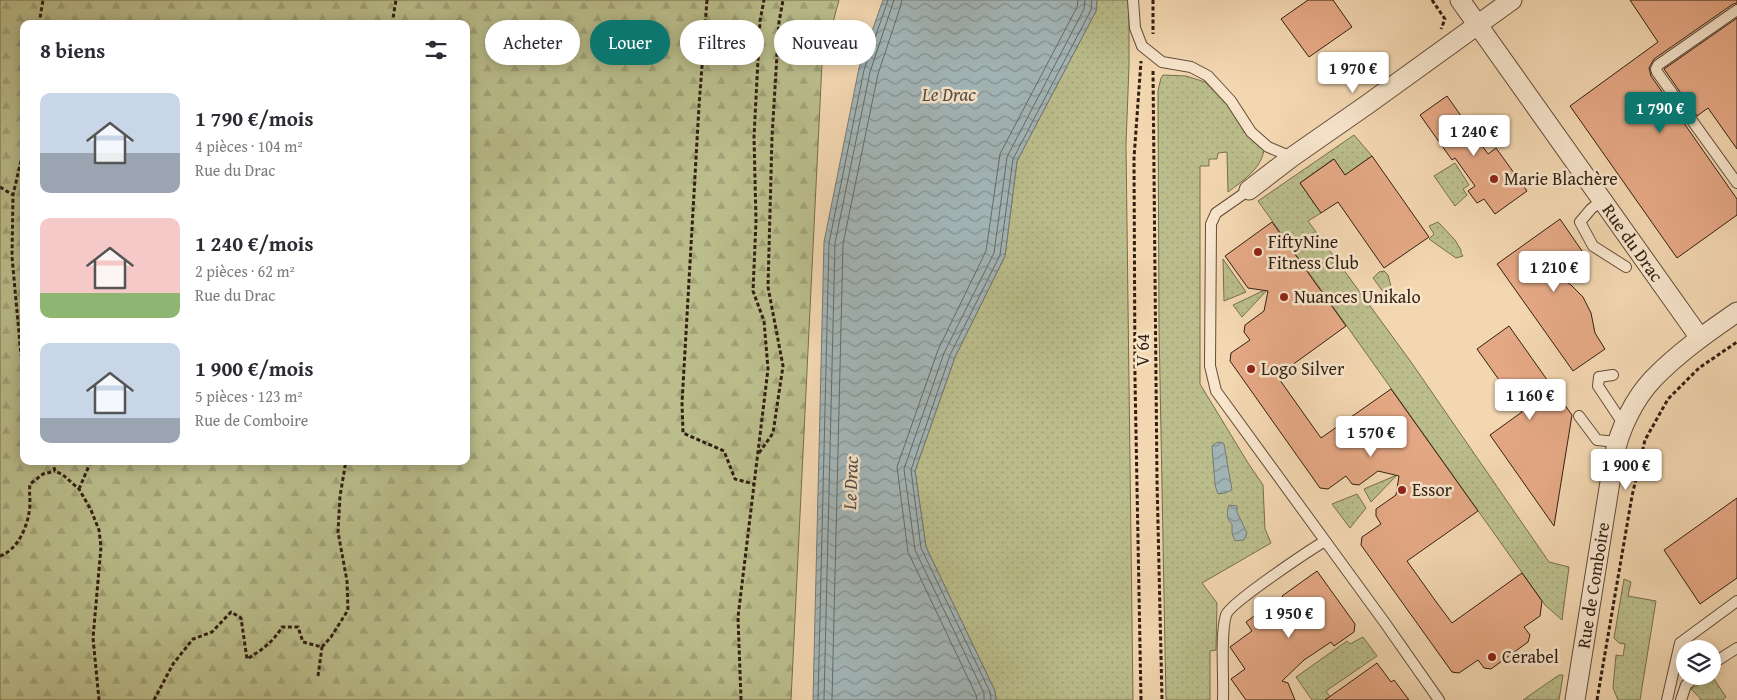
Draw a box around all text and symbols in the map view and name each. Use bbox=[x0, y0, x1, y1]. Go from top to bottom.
chip: Acheter bbox=[485, 20, 580, 65]
chip: Louer bbox=[590, 20, 670, 65]
chip: Filtres bbox=[680, 20, 764, 65]
chip: Nouveau bbox=[774, 20, 876, 65]
text: 8 biens bbox=[40, 35, 105, 66]
icon: filters bbox=[422, 36, 450, 64]
pin: 1 970 € bbox=[1307, 52, 1399, 94]
text: 1 970 € bbox=[1329, 56, 1377, 80]
water label: Le Drac bbox=[921, 80, 976, 108]
pin: 1 790 € bbox=[1614, 92, 1706, 134]
text: 1 790 € bbox=[1636, 96, 1684, 120]
text: 1 790 €/mois bbox=[195, 103, 313, 134]
icon: home bbox=[80, 113, 140, 173]
pin: 1 240 € bbox=[1428, 114, 1520, 157]
text: 1 240 € bbox=[1450, 119, 1498, 143]
text: 4 pièces · 104 m² bbox=[195, 134, 303, 158]
text: Rue du Drac bbox=[195, 158, 275, 182]
place label: Marie Blachère bbox=[1504, 165, 1618, 192]
marker: Marie Blachère bbox=[1488, 173, 1500, 185]
street label: Rue du Drac bbox=[1596, 198, 1670, 287]
text: 1 240 €/mois bbox=[195, 228, 313, 259]
place label: FiftyNine Fitness Club bbox=[1268, 228, 1359, 276]
icon: home bbox=[80, 238, 140, 298]
marker: FiftyNine Fitness Club bbox=[1252, 246, 1264, 258]
pin: 1 210 € bbox=[1508, 250, 1600, 293]
text: 1 210 € bbox=[1530, 255, 1578, 279]
text: 2 pièces · 62 m² bbox=[195, 259, 295, 283]
text: Rue du Drac bbox=[195, 283, 275, 307]
place label: Nuances Unikalo bbox=[1294, 283, 1421, 310]
marker: Nuances Unikalo bbox=[1278, 291, 1290, 303]
street label: V 64 bbox=[1129, 333, 1156, 367]
text: 1 900 €/mois bbox=[195, 353, 313, 384]
place label: Logo Silver bbox=[1261, 355, 1345, 382]
icon: home bbox=[80, 363, 140, 423]
marker: Logo Silver bbox=[1245, 363, 1257, 375]
pin: 1 160 € bbox=[1484, 378, 1576, 421]
text: 1 160 € bbox=[1506, 383, 1554, 407]
text: 5 pièces · 123 m² bbox=[195, 384, 303, 408]
text: Rue de Comboire bbox=[195, 408, 308, 432]
pin: 1 570 € bbox=[1325, 416, 1417, 458]
text: 1 570 € bbox=[1347, 420, 1395, 444]
pin: 1 900 € bbox=[1580, 448, 1672, 491]
text: 1 900 € bbox=[1602, 453, 1650, 477]
water label: Le Drac bbox=[835, 455, 865, 511]
place label: Essor bbox=[1412, 476, 1453, 503]
marker: Essor bbox=[1396, 484, 1408, 496]
street label: Rue de Comboire bbox=[1569, 520, 1616, 650]
pin: 1 950 € bbox=[1243, 596, 1335, 639]
text: 1 950 € bbox=[1265, 601, 1313, 625]
map controls bbox=[1676, 640, 1721, 685]
button: layers bbox=[1676, 640, 1721, 685]
place label: Cerabel bbox=[1502, 643, 1559, 670]
marker: Cerabel bbox=[1486, 651, 1498, 663]

